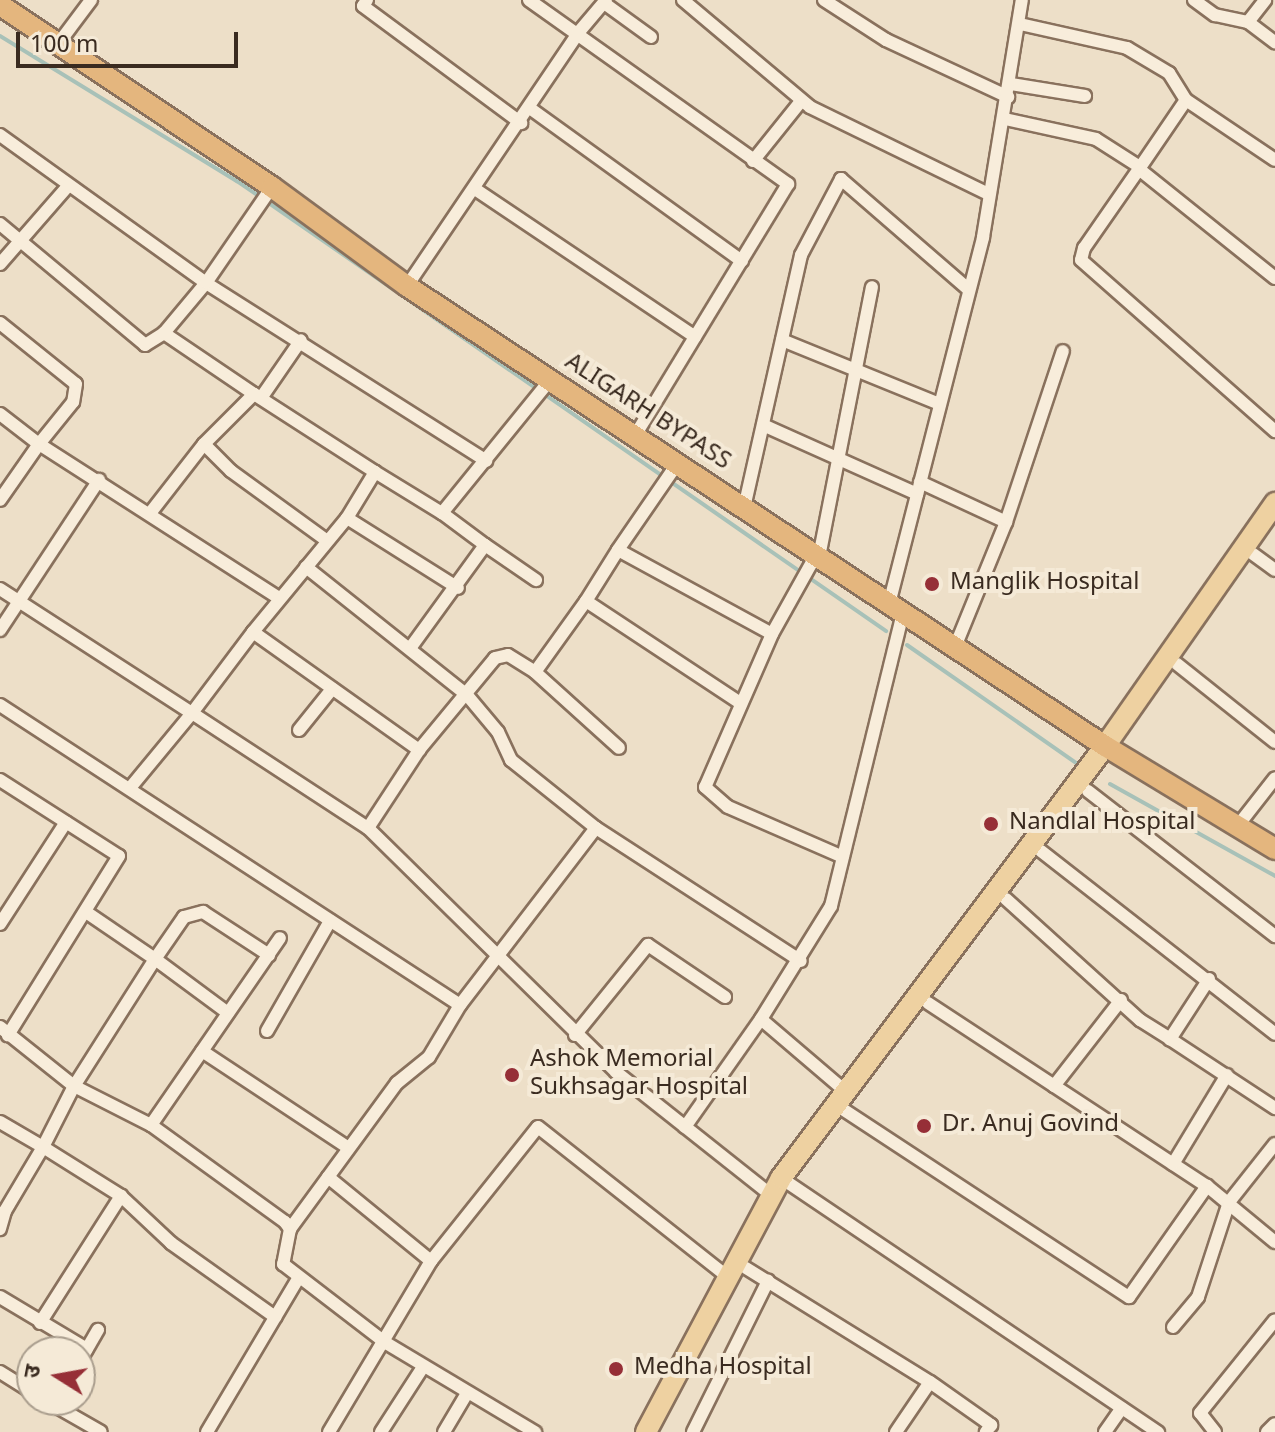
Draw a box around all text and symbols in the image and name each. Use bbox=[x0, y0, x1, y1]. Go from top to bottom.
scale bar bbox=[20, 16, 242, 66]
text: 100 m bbox=[30, 30, 98, 62]
street label: ALIGARH BYPASS bbox=[559, 349, 735, 477]
place label: Manglik Hospital bbox=[950, 570, 1139, 598]
marker: Manglik Hospital bbox=[921, 573, 943, 595]
place label: Nandlal Hospital bbox=[1009, 810, 1195, 838]
marker: Nandlal Hospital bbox=[980, 813, 1002, 835]
place label: Ashok Memorial Sukhsagar Hospital bbox=[530, 1047, 748, 1103]
marker: Ashok Memorial Sukhsagar Hospital bbox=[501, 1064, 523, 1086]
place label: Dr. Anuj Govind bbox=[942, 1112, 1119, 1140]
marker: Dr. Anuj Govind bbox=[913, 1115, 935, 1137]
north arrow bbox=[16, 1336, 96, 1416]
place label: Medha Hospital bbox=[634, 1355, 812, 1383]
marker: Medha Hospital bbox=[605, 1358, 627, 1380]
text: उ bbox=[18, 1363, 49, 1381]

